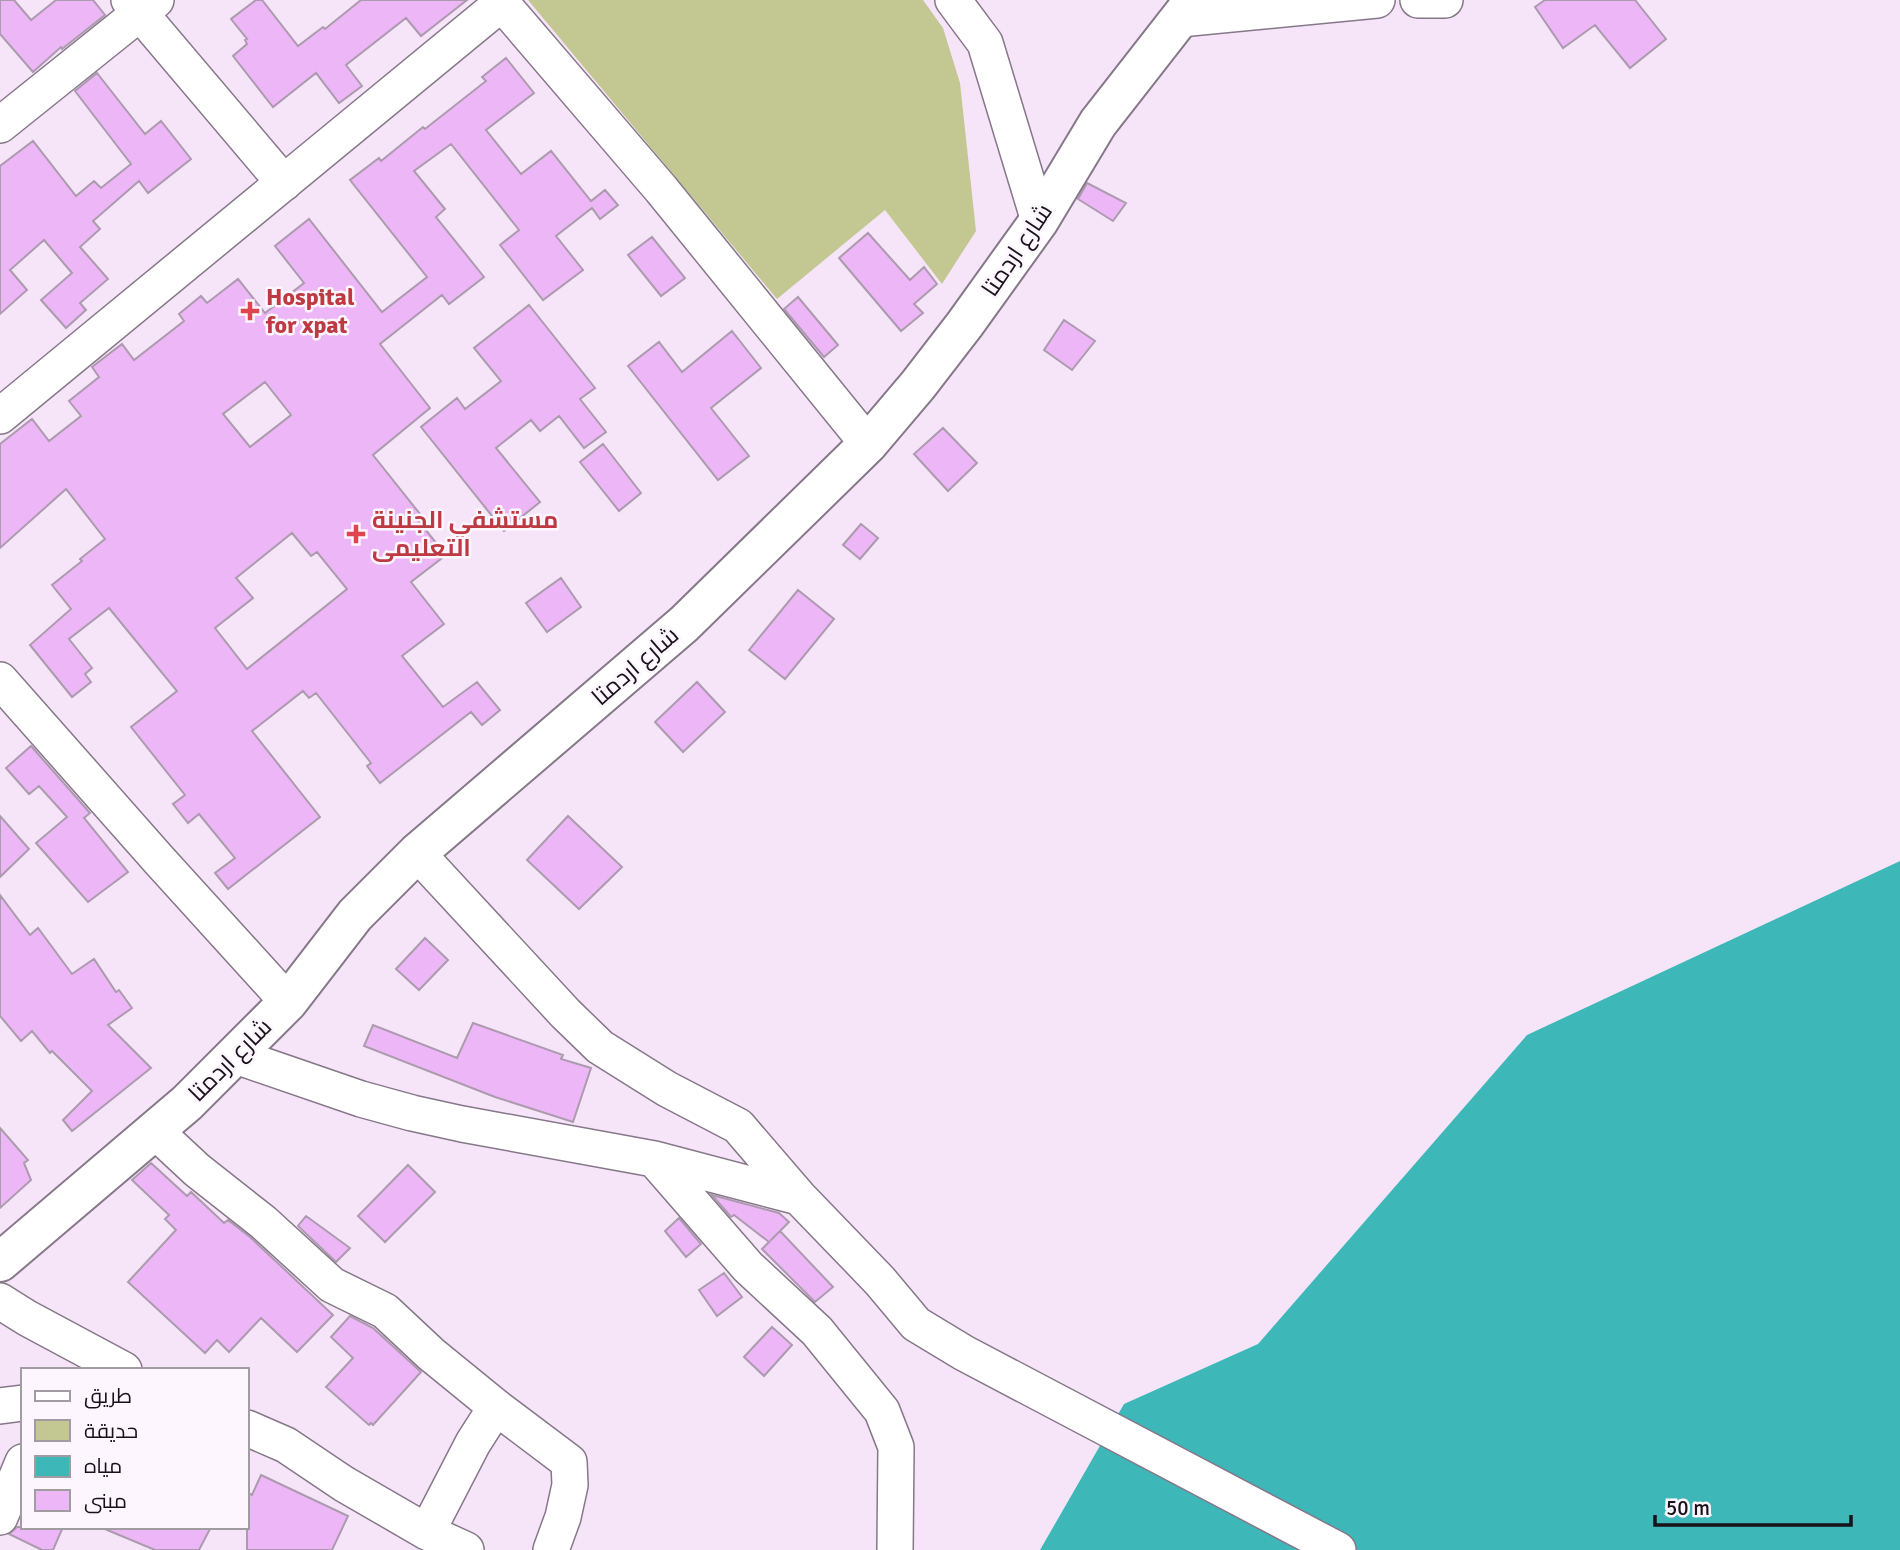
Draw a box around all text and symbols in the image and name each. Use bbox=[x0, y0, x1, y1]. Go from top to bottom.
street label: شارع اردمتا bbox=[975, 198, 1060, 303]
place label: Hospital for xpat bbox=[265, 282, 355, 340]
marker: Hospital for xpat bbox=[240, 301, 260, 321]
place label: مستشفي الجنينة التعليمى bbox=[372, 505, 558, 563]
marker: مستشفي الجنينة التعليمى bbox=[346, 524, 366, 544]
street label: شارع اردمتا bbox=[585, 620, 685, 713]
street label: شارع اردمتا bbox=[182, 1012, 279, 1109]
legend bbox=[21, 1368, 248, 1529]
text: طريق bbox=[84, 1383, 132, 1409]
text: حديقة bbox=[84, 1418, 138, 1444]
text: مياه bbox=[84, 1453, 122, 1479]
scale bar bbox=[1655, 1484, 1851, 1528]
text: مبنى bbox=[84, 1488, 127, 1514]
text: 50 m bbox=[1666, 1495, 1710, 1521]

